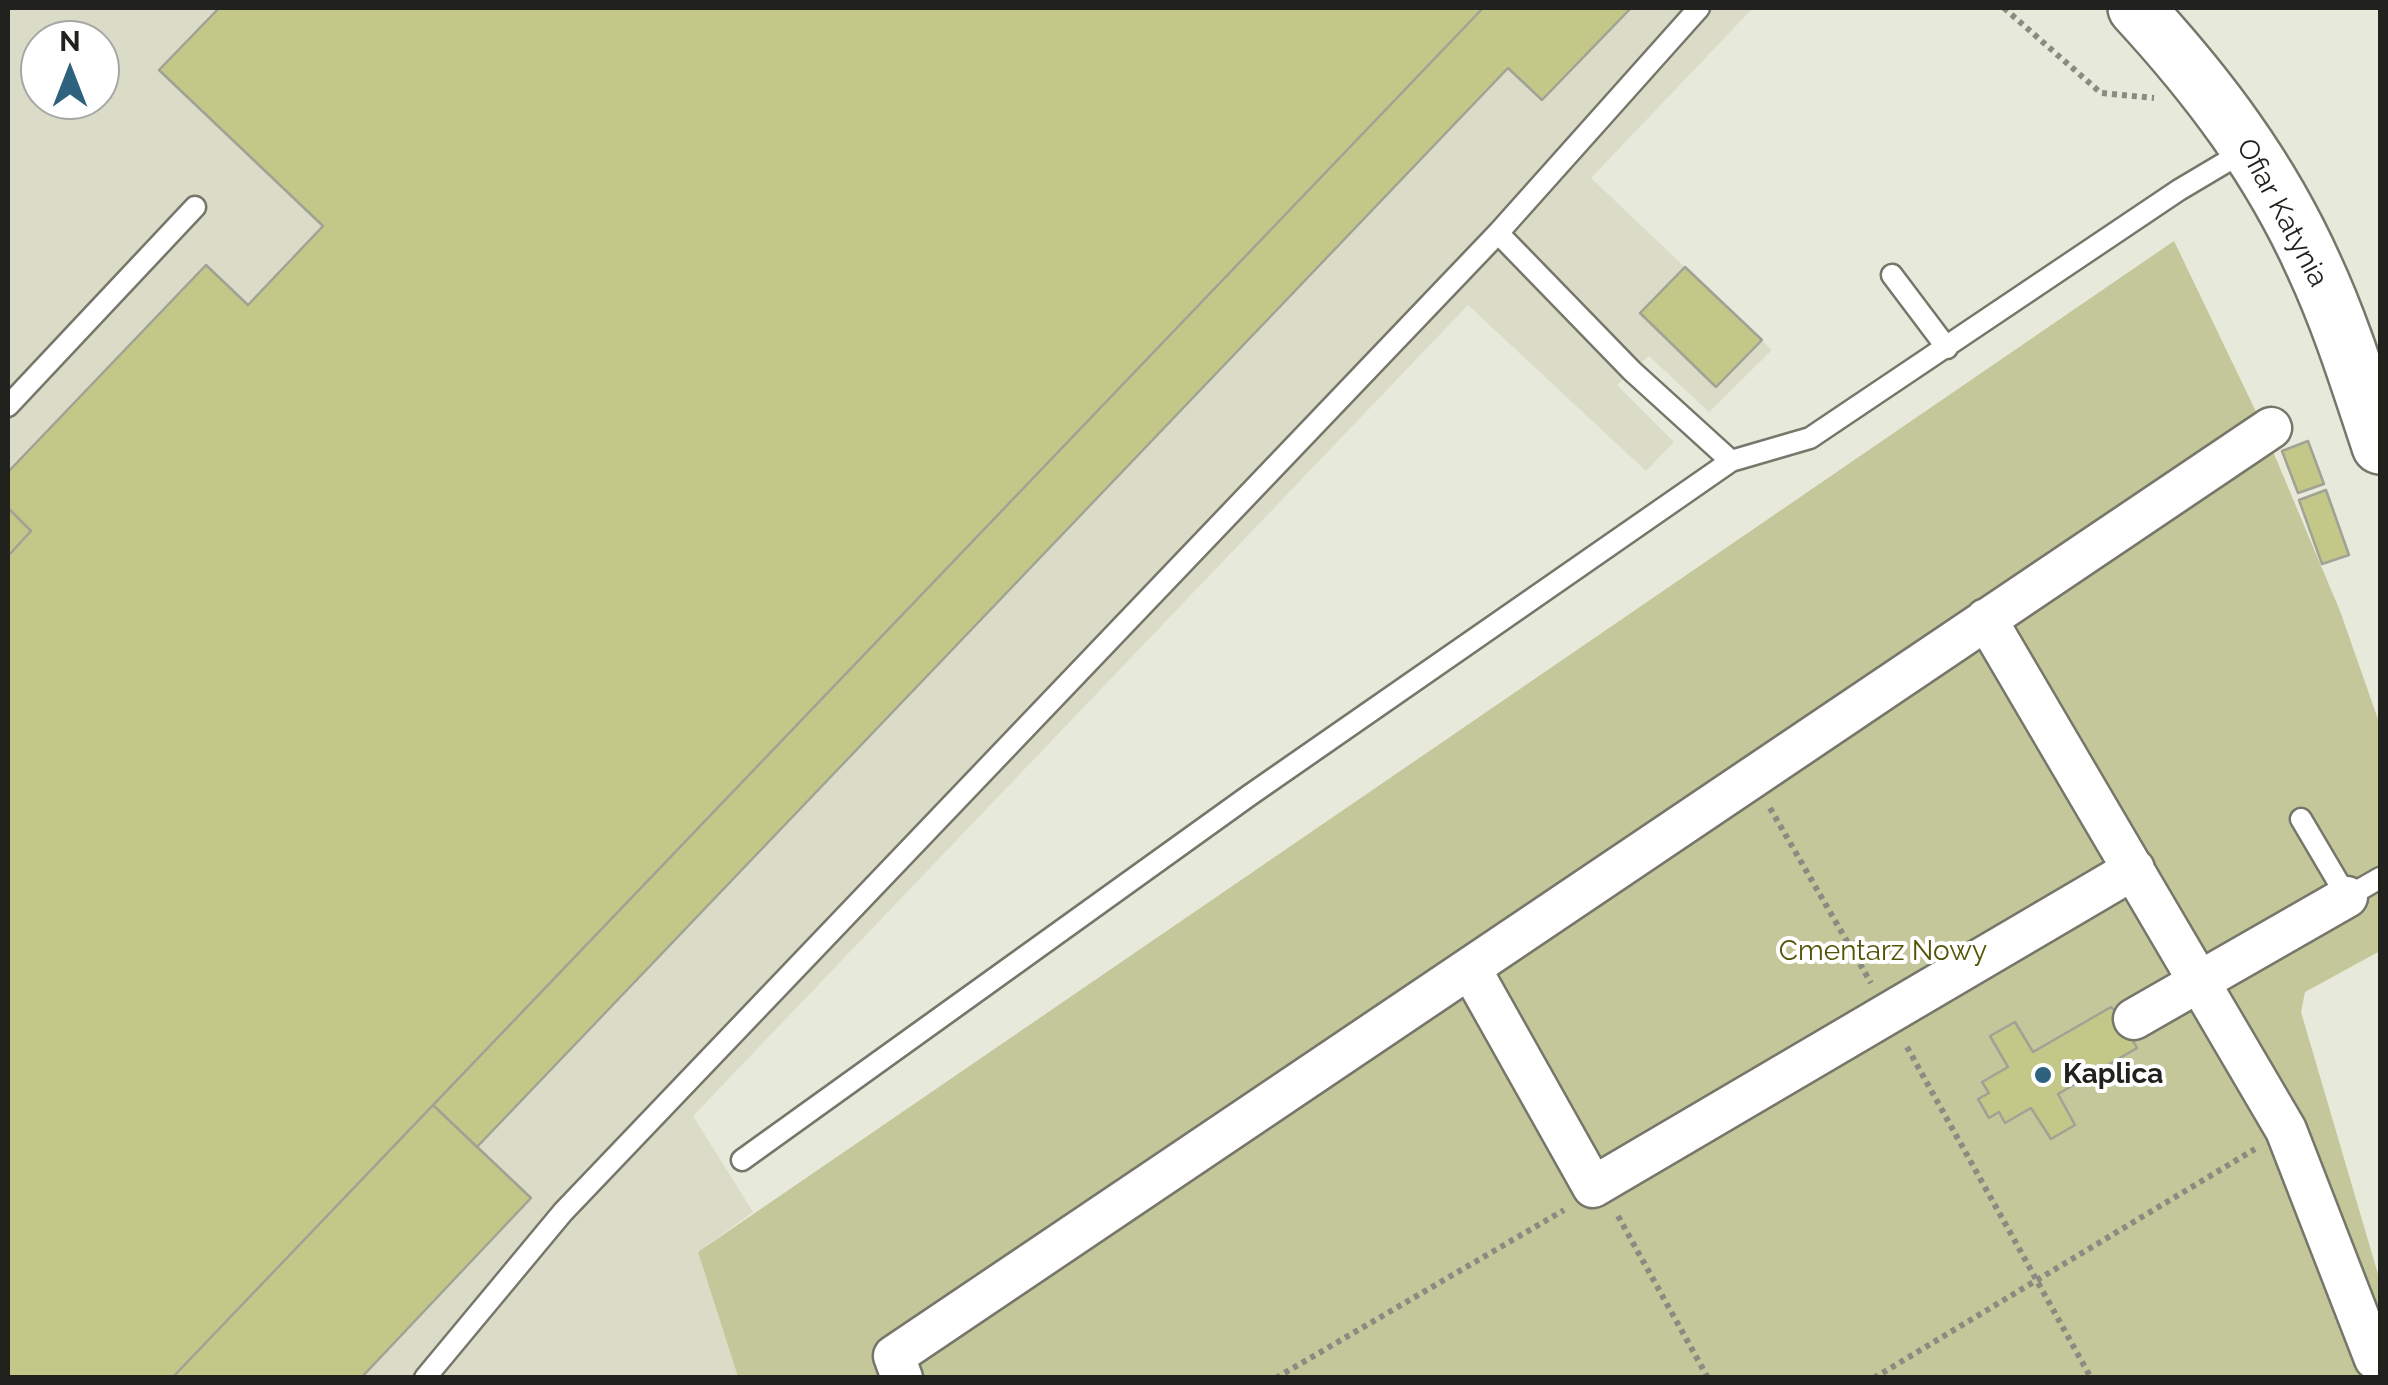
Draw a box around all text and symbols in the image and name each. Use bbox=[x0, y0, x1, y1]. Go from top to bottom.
north arrow bbox=[20, 20, 120, 120]
text: N bbox=[59, 25, 81, 58]
street label: Ofiar Katynia bbox=[2229, 133, 2335, 293]
park label: Cmentarz Nowy bbox=[1779, 935, 1987, 969]
place label: Kaplica bbox=[2063, 1058, 2163, 1092]
marker: Kaplica bbox=[2032, 1064, 2054, 1086]

